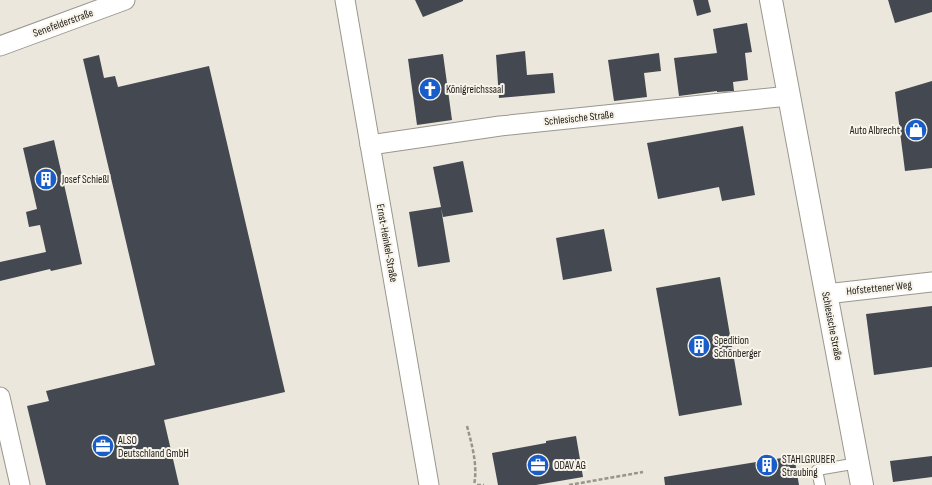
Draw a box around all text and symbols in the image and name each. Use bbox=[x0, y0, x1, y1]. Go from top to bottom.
street label: Senefelderstraße bbox=[31, 6, 95, 40]
church icon: Königreichssaal bbox=[417, 76, 443, 102]
place label: Königreichssaal bbox=[446, 83, 503, 96]
street label: Schlesische Straße bbox=[544, 108, 614, 128]
shop icon: Auto Albrecht bbox=[903, 117, 929, 143]
place label: Auto Albrecht bbox=[849, 124, 901, 137]
building icon: Josef Schießl bbox=[33, 166, 59, 192]
place label: Josef Schießl bbox=[61, 173, 109, 186]
street label: Ernst-Heinkel-Straße bbox=[374, 203, 400, 283]
street label: Hofstettener Weg bbox=[846, 278, 913, 298]
street label: Schlesische Straße bbox=[819, 290, 845, 362]
building icon: Spedition Schönberger bbox=[686, 333, 712, 359]
place label: Spedition Schönberger bbox=[714, 334, 761, 360]
office icon: ALSO Deutschland GmbH bbox=[90, 433, 116, 459]
place label: ALSO Deutschland GmbH bbox=[117, 434, 189, 460]
office icon: ODAV AG bbox=[525, 452, 551, 478]
building icon: STAHLGRUBER Straubing bbox=[754, 452, 780, 478]
place label: STAHLGRUBER Straubing bbox=[782, 453, 835, 479]
place label: ODAV AG bbox=[554, 459, 586, 472]

